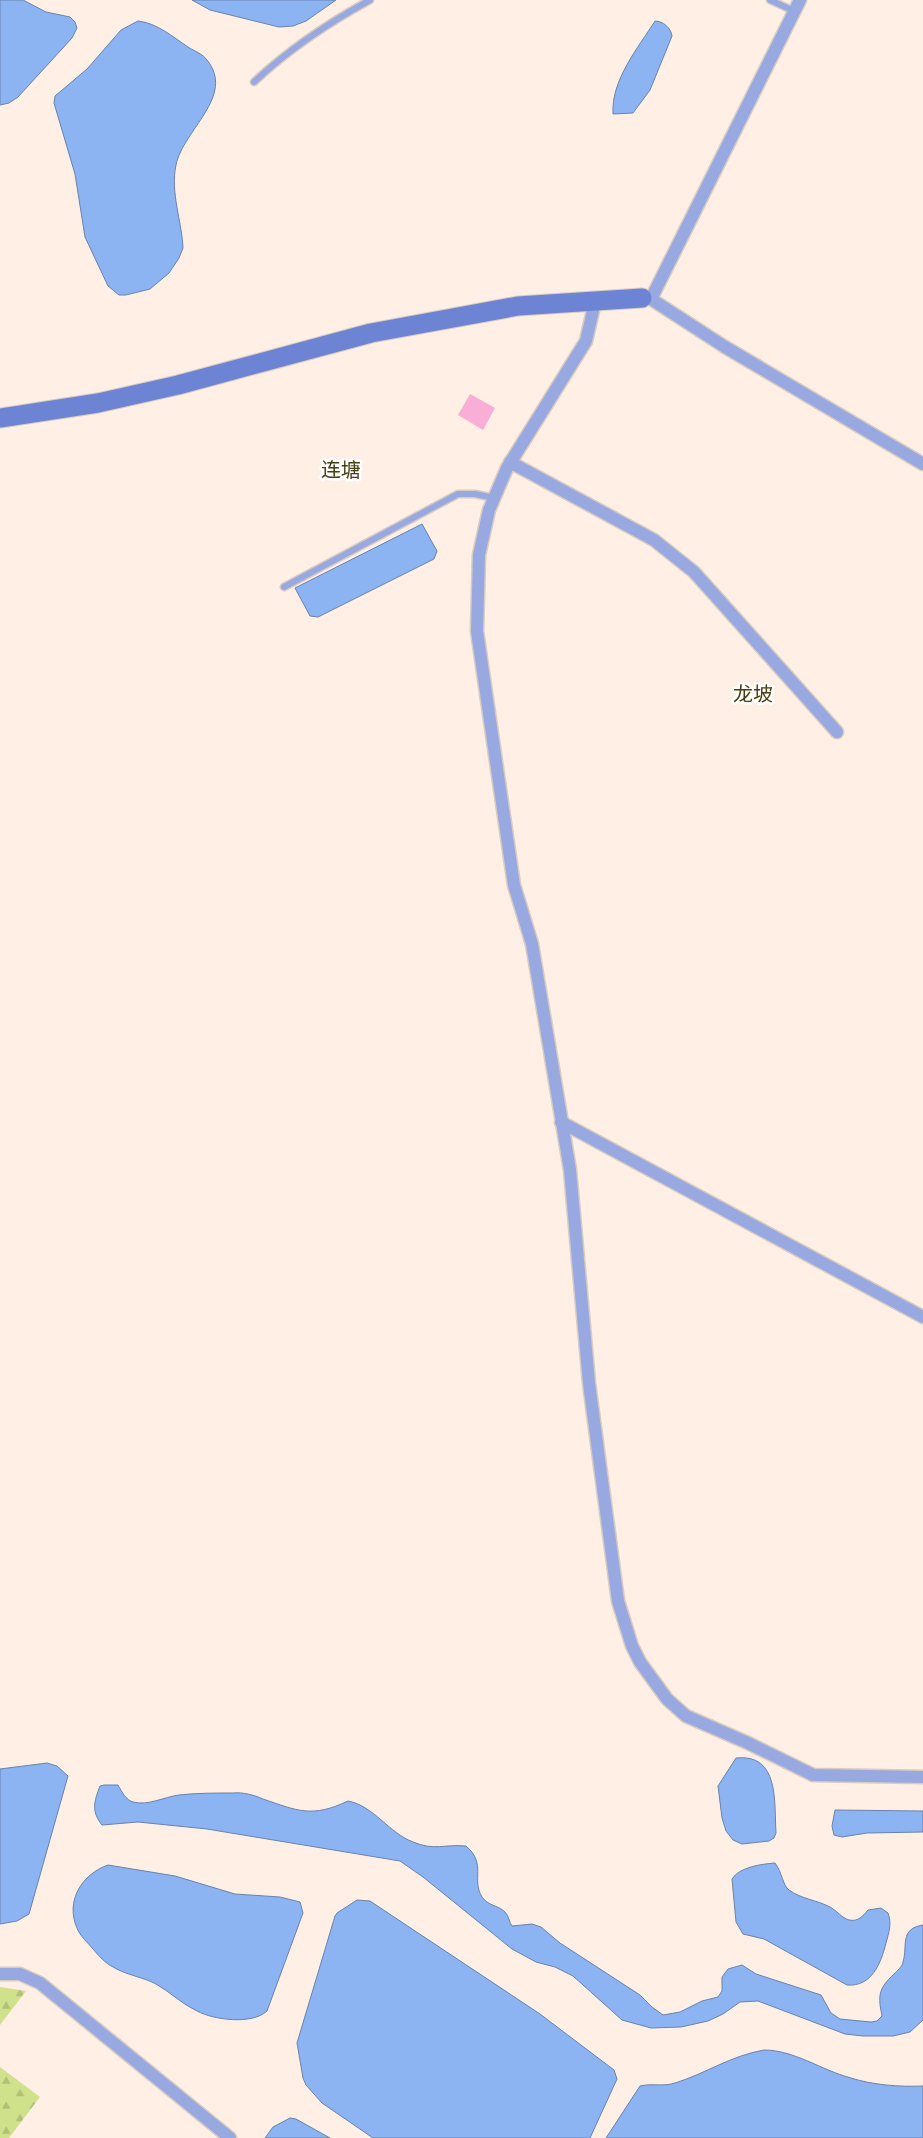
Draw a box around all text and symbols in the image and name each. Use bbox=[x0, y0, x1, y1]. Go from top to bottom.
district label: 连塘 bbox=[321, 456, 361, 483]
district label: 龙坡 bbox=[733, 680, 773, 707]

